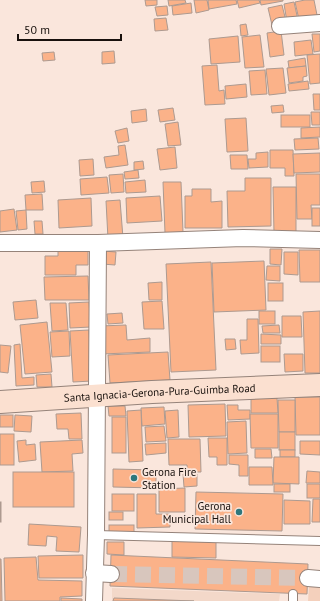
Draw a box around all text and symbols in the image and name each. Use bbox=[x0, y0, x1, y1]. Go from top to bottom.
scale bar bbox=[18, 16, 121, 42]
text: 50 m bbox=[24, 22, 50, 37]
street label: Santa Ignacia-Gerona-Pura-Guimba Road bbox=[63, 381, 256, 405]
place label: Gerona Fire Station bbox=[142, 465, 197, 492]
marker: Gerona Fire Station bbox=[129, 473, 139, 483]
place label: Gerona Municipal Hall bbox=[163, 499, 232, 526]
marker: Gerona Municipal Hall bbox=[234, 507, 244, 517]

